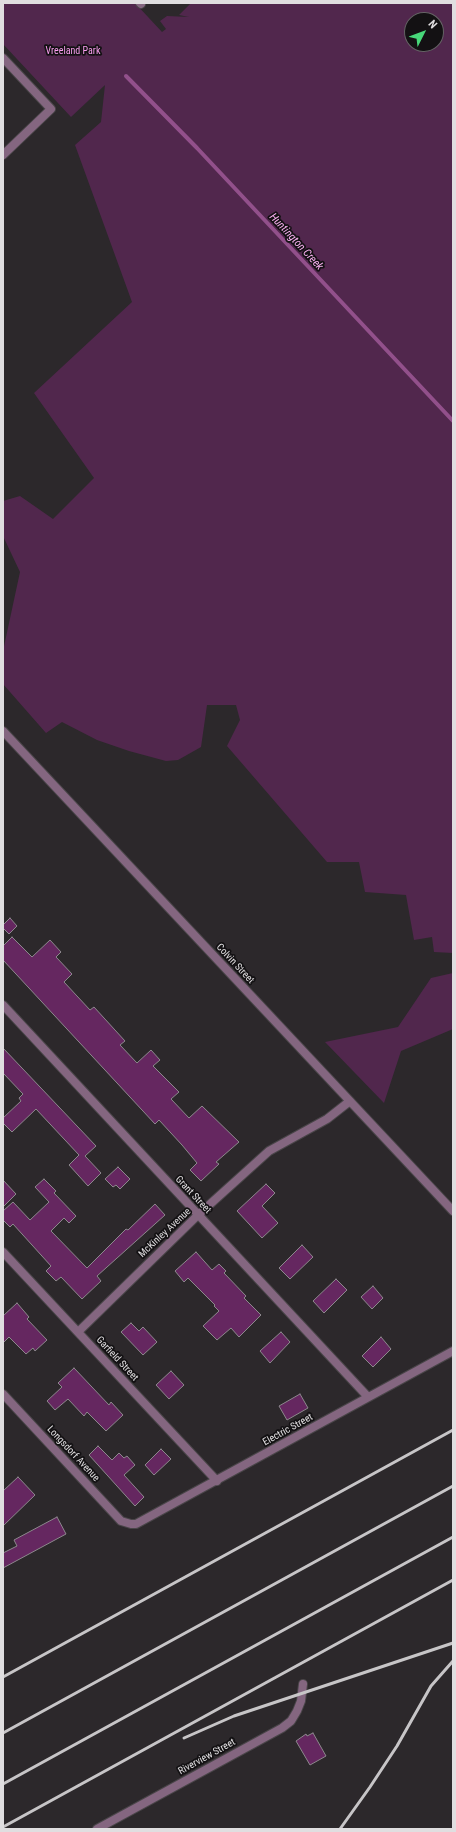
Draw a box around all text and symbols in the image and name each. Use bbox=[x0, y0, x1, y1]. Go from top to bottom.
north arrow bbox=[404, 12, 444, 52]
text: N bbox=[425, 17, 440, 31]
park label: Vreeland Park bbox=[46, 45, 100, 57]
water label: Huntington Creek bbox=[266, 211, 326, 273]
street label: Colvin Street bbox=[214, 942, 256, 986]
street label: Grant Street bbox=[173, 1174, 213, 1216]
street label: McKinley Avenue bbox=[136, 1206, 194, 1260]
street label: Garfield Street bbox=[93, 1334, 141, 1384]
street label: Electric Street bbox=[261, 1411, 315, 1449]
street label: Longsdorf Avenue bbox=[44, 1424, 102, 1484]
street label: Riverview Street bbox=[176, 1736, 238, 1778]

